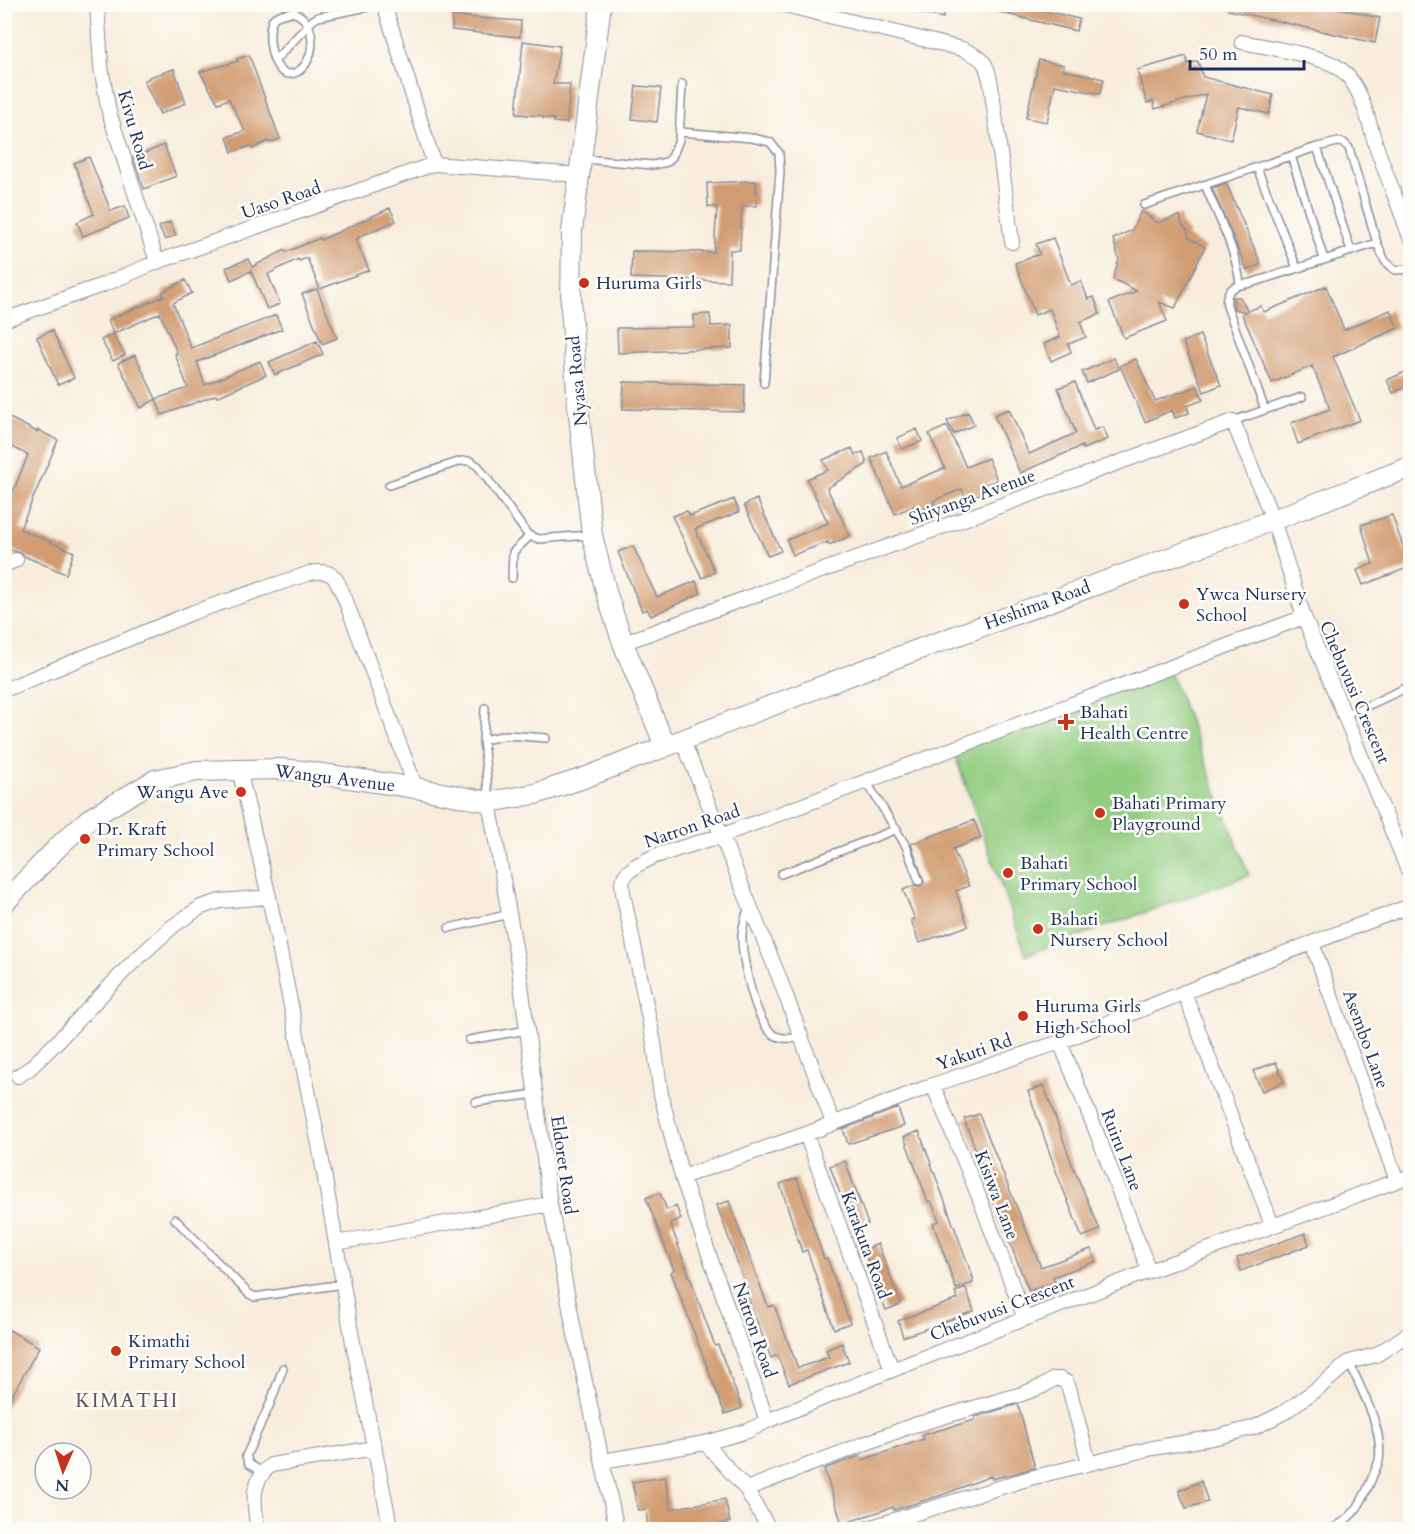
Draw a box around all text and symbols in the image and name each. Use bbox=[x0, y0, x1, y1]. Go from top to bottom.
scale bar bbox=[1190, 33, 1304, 71]
text: 50 m bbox=[1199, 42, 1238, 67]
street label: Kivu Road bbox=[111, 87, 158, 173]
street label: Uaso Road bbox=[238, 175, 325, 226]
place label: Huruma Girls bbox=[596, 271, 702, 296]
marker: Huruma Girls bbox=[577, 276, 591, 290]
street label: Nyasa Road bbox=[561, 334, 594, 427]
street label: Shiyanga Avenue bbox=[906, 463, 1039, 532]
street label: Heshima Road bbox=[980, 574, 1094, 636]
place label: Ywca Nursery School bbox=[1196, 582, 1307, 628]
marker: Ywca Nursery School bbox=[1177, 597, 1191, 611]
street label: Chebuvusi Crescent bbox=[1313, 617, 1396, 768]
place label: Bahati Health Centre bbox=[1080, 700, 1189, 746]
marker: Bahati Health Centre bbox=[1057, 713, 1075, 731]
street label: Wangu Avenue bbox=[272, 759, 397, 798]
place label: Wangu Ave bbox=[135, 780, 229, 805]
marker: Wangu Ave bbox=[234, 785, 248, 799]
place label: Bahati Primary Playground bbox=[1112, 791, 1227, 837]
street label: Natron Road bbox=[641, 798, 744, 855]
marker: Bahati Primary Playground bbox=[1093, 806, 1107, 820]
place label: Dr. Kraft Primary School bbox=[97, 817, 215, 863]
marker: Dr. Kraft Primary School bbox=[78, 832, 92, 846]
place label: Bahati Primary School bbox=[1020, 851, 1138, 897]
marker: Bahati Primary School bbox=[1001, 866, 1015, 880]
place label: Bahati Nursery School bbox=[1050, 907, 1168, 953]
marker: Bahati Nursery School bbox=[1031, 922, 1045, 936]
street label: Asembo Lane bbox=[1336, 986, 1395, 1092]
place label: Huruma Girls High School bbox=[1035, 994, 1141, 1040]
marker: Huruma Girls High School bbox=[1016, 1009, 1030, 1023]
street label: Yakuti Rd bbox=[933, 1028, 1016, 1077]
street label: Ruiru Lane bbox=[1094, 1106, 1149, 1195]
street label: Eldoret Road bbox=[544, 1114, 583, 1217]
street label: Kisiwa Lane bbox=[968, 1147, 1025, 1243]
street label: Karakuta Road bbox=[834, 1188, 897, 1303]
street label: Chebuvusi Crescent bbox=[926, 1269, 1078, 1348]
street label: Natron Road bbox=[726, 1279, 783, 1382]
place label: Kimathi Primary School bbox=[128, 1329, 246, 1375]
marker: Kimathi Primary School bbox=[109, 1344, 123, 1358]
district label: KIMATHI bbox=[75, 1387, 179, 1414]
north arrow bbox=[33, 1441, 93, 1501]
text: N bbox=[55, 1474, 70, 1496]

